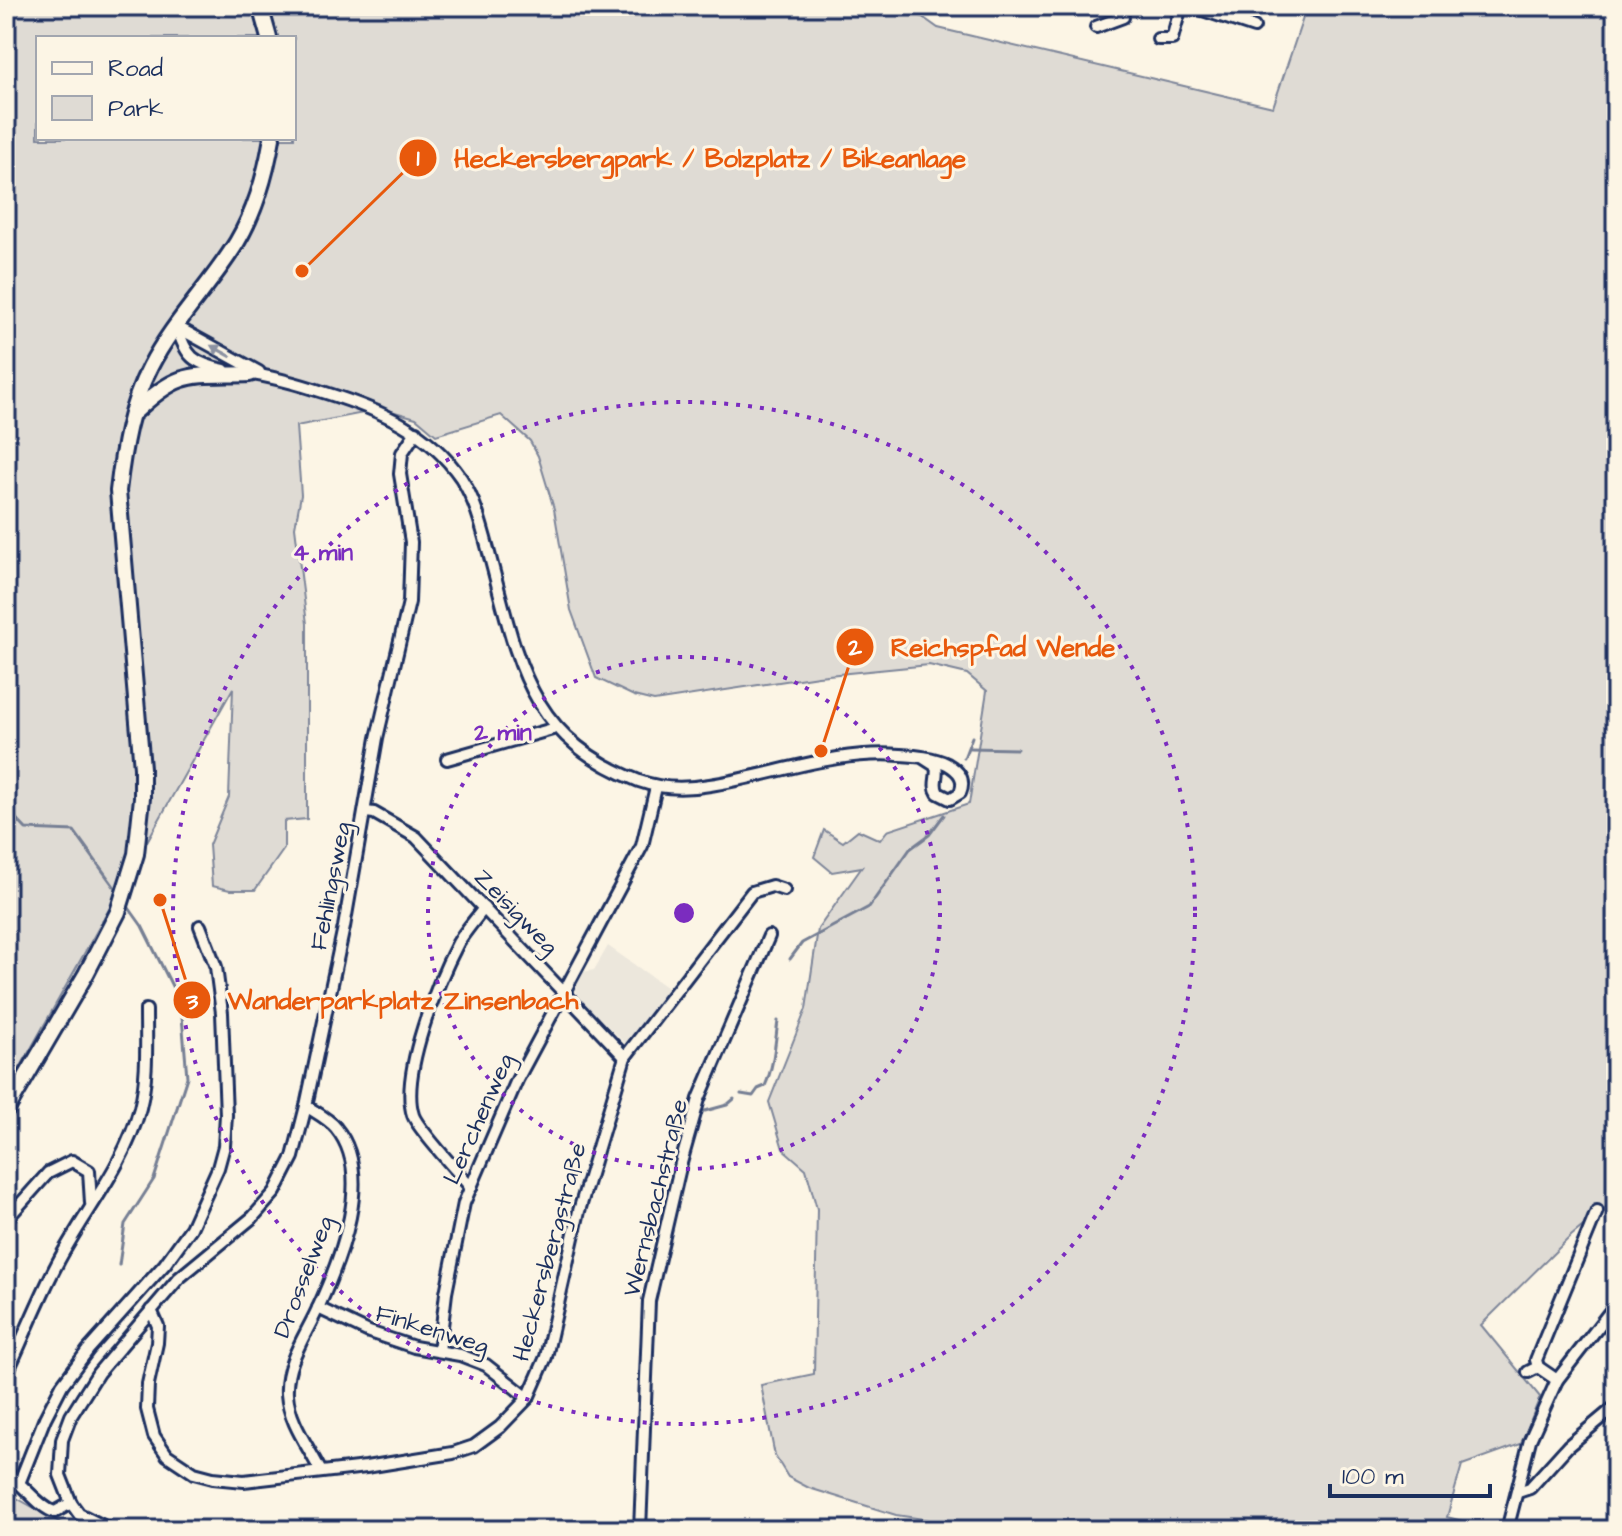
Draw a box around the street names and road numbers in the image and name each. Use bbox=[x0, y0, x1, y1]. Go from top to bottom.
street label: Fehlingsweg bbox=[302, 819, 361, 953]
street label: Zeisigweg bbox=[465, 861, 566, 963]
street label: Lerchenweg bbox=[435, 1048, 524, 1190]
street label: Wernsbachstraße bbox=[615, 1095, 697, 1301]
street label: Heckersbergstraße bbox=[504, 1139, 597, 1365]
street label: Drosselweg bbox=[265, 1211, 344, 1343]
street label: Finkenweg bbox=[371, 1297, 493, 1364]

